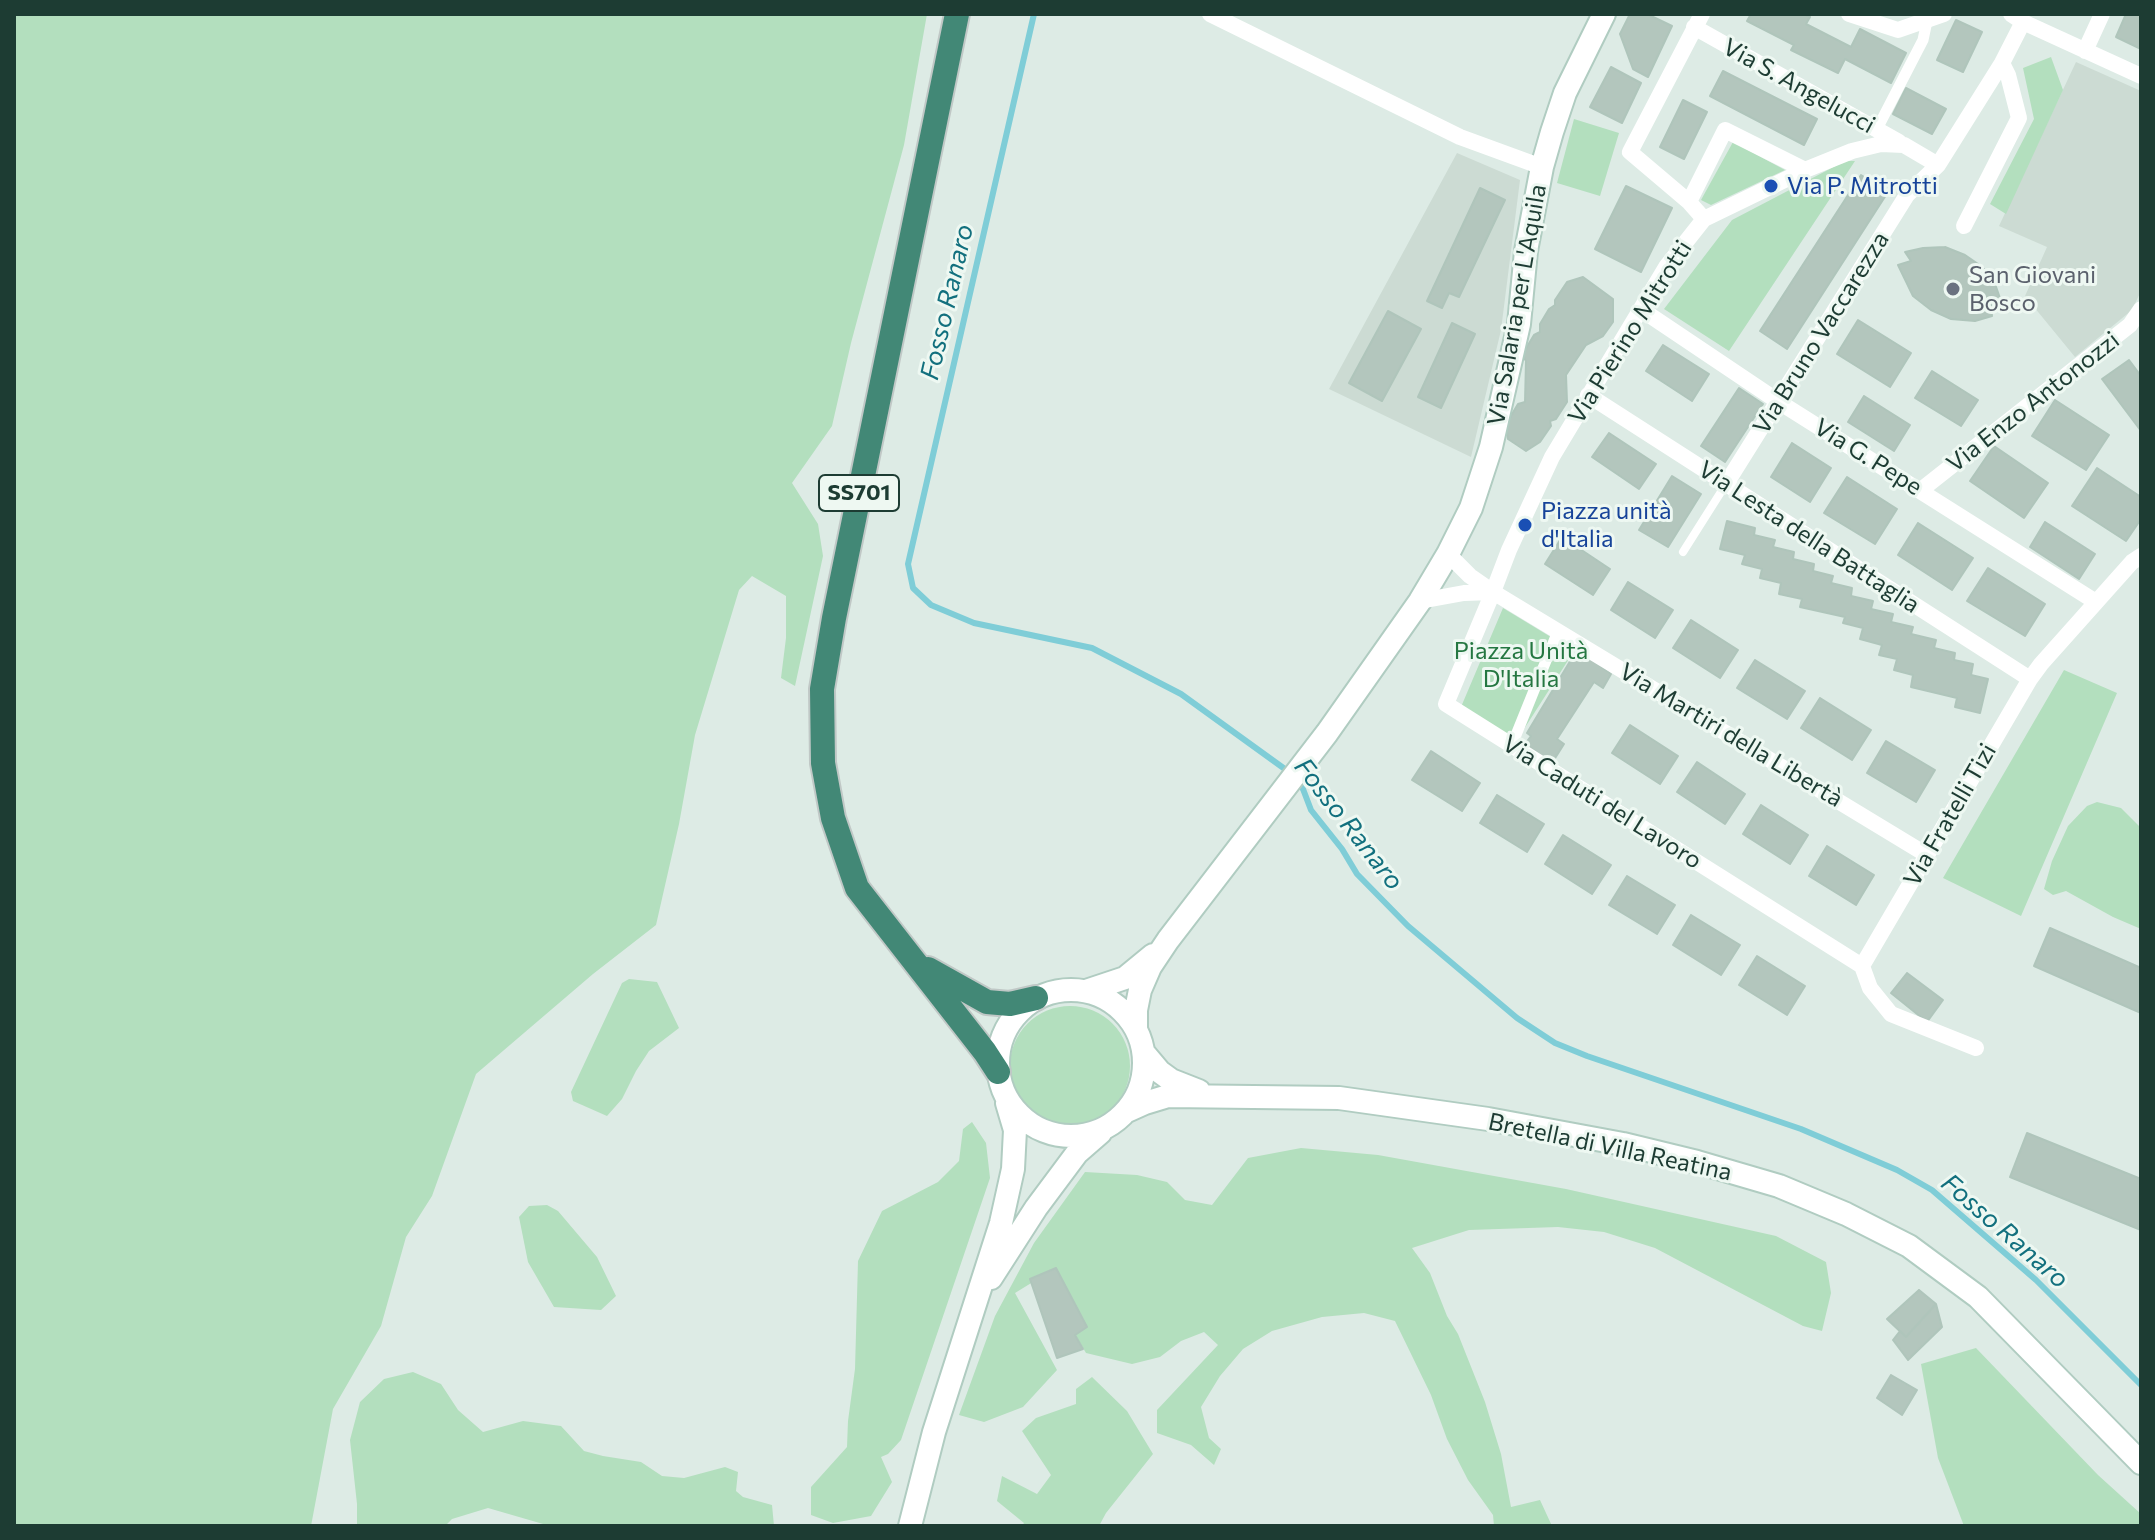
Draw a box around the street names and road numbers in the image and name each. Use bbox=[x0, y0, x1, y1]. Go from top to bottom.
street label: Via S. Angelucci bbox=[1718, 32, 1880, 140]
street label: Via Salaria per L'Aquila bbox=[1482, 182, 1552, 428]
street label: Via Bruno Vaccarezza bbox=[1747, 226, 1895, 440]
street label: Via Pierino Mitrotti bbox=[1562, 235, 1698, 429]
street label: Via Enzo Antonozzi bbox=[1941, 326, 2125, 478]
street label: Via G. Pepe bbox=[1809, 413, 1927, 501]
street label: Via Lesta della Battaglia bbox=[1693, 455, 1925, 619]
road number: SS701 bbox=[819, 475, 899, 511]
street label: Via Martiri della Libertà bbox=[1614, 657, 1848, 813]
street label: Via Caduti del Lavoro bbox=[1497, 729, 1707, 875]
street label: Via Fratelli Tizi bbox=[1898, 739, 2002, 891]
street label: Bretella di Villa Reatina bbox=[1486, 1107, 1734, 1187]

